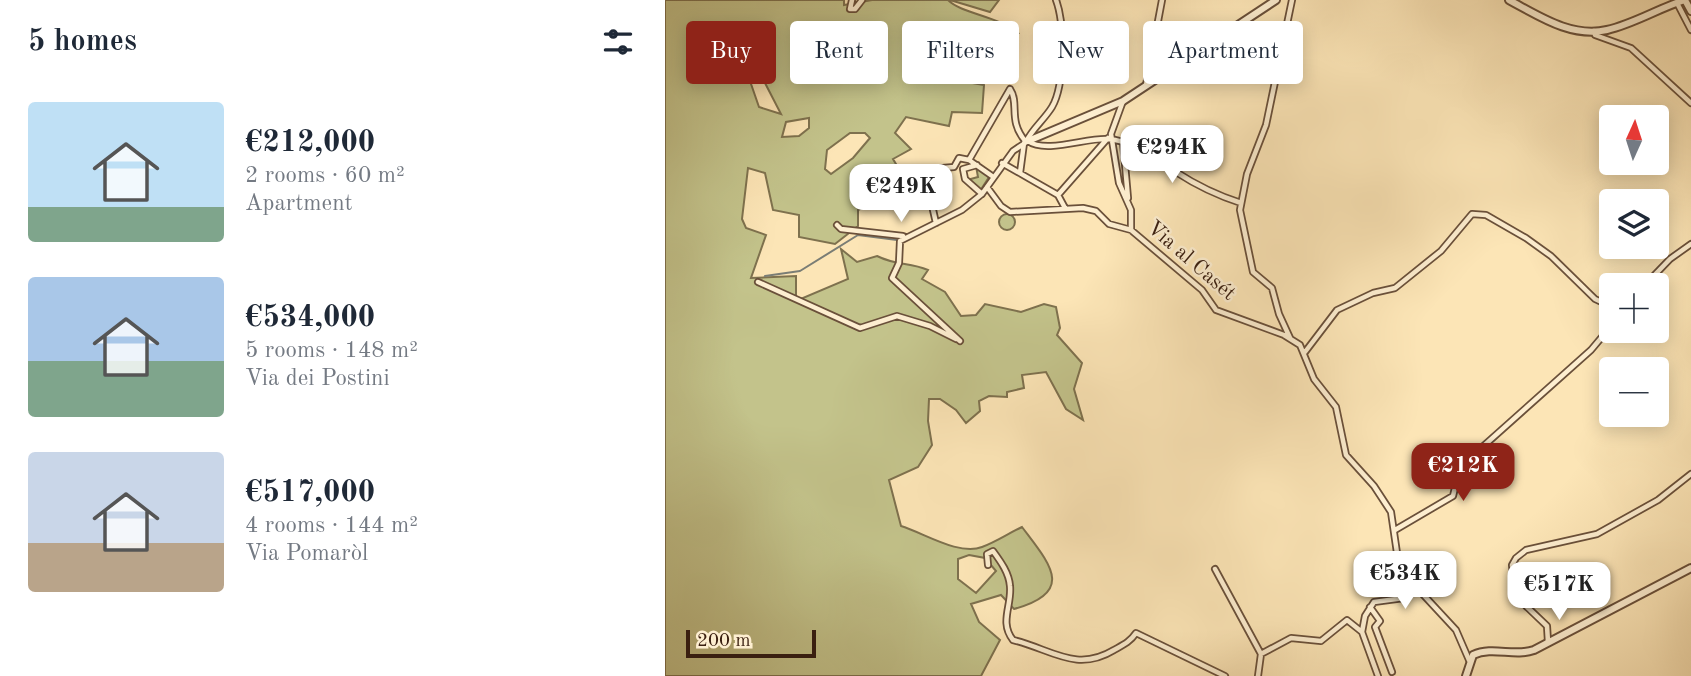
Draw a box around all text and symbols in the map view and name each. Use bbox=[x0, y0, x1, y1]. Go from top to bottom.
chip: Buy bbox=[686, 21, 776, 84]
chip: Rent bbox=[790, 21, 888, 84]
chip: Filters bbox=[902, 21, 1019, 84]
chip: New bbox=[1033, 21, 1129, 84]
chip: Apartment bbox=[1143, 21, 1303, 84]
icon: filters bbox=[599, 23, 637, 61]
text: 5 homes bbox=[28, 27, 137, 57]
north arrow bbox=[1599, 105, 1669, 175]
map controls bbox=[1599, 105, 1669, 427]
pin: €294K bbox=[1123, 125, 1221, 185]
text: €212,000 bbox=[245, 128, 375, 158]
icon: home bbox=[84, 130, 168, 214]
text: €294K bbox=[1136, 136, 1208, 159]
text: 2 rooms · 60 m² bbox=[245, 164, 405, 187]
pin: €249K bbox=[852, 164, 950, 224]
text: €249K bbox=[865, 175, 937, 198]
button: layers bbox=[1599, 189, 1669, 259]
text: Apartment bbox=[245, 192, 353, 215]
street label: Via al Casét bbox=[1143, 217, 1239, 305]
button: + bbox=[1599, 273, 1669, 343]
text: €534,000 bbox=[245, 303, 375, 333]
icon: home bbox=[84, 305, 168, 389]
text: 5 rooms · 148 m² bbox=[245, 339, 418, 362]
button: − bbox=[1599, 357, 1669, 427]
text: Via dei Postini bbox=[245, 367, 390, 390]
pin: €212K bbox=[1414, 444, 1512, 503]
text: €212K bbox=[1427, 454, 1499, 477]
text: €517,000 bbox=[245, 478, 375, 508]
icon: home bbox=[84, 480, 168, 564]
text: 4 rooms · 144 m² bbox=[245, 514, 418, 537]
text: Via Pomaròl bbox=[245, 542, 368, 565]
pin: €534K bbox=[1356, 552, 1454, 611]
text: €534K bbox=[1369, 562, 1441, 585]
pin: €517K bbox=[1510, 562, 1608, 622]
text: €517K bbox=[1523, 573, 1595, 596]
scale bar bbox=[686, 627, 815, 659]
text: 200 m bbox=[697, 632, 750, 651]

